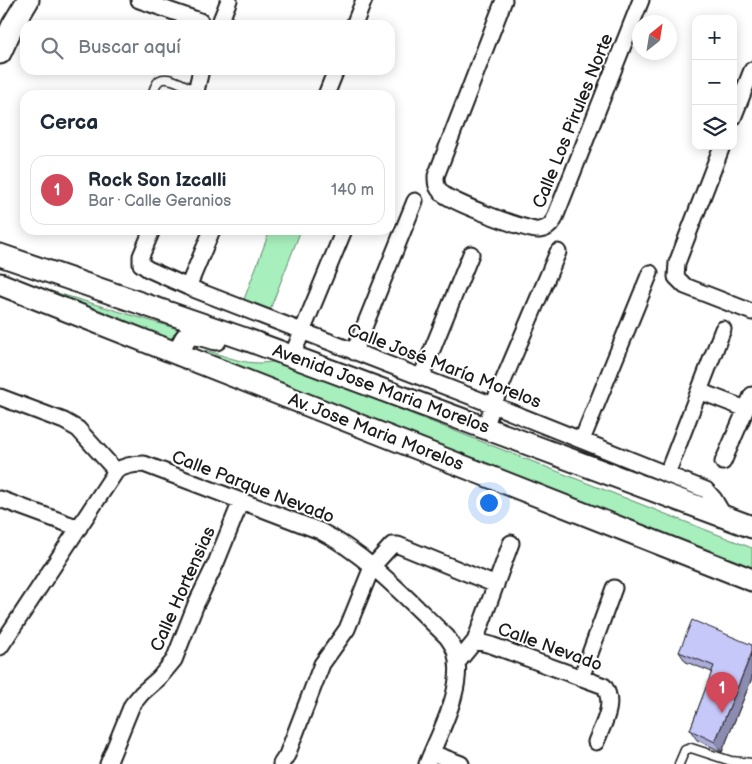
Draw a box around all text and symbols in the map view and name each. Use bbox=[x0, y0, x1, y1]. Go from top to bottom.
north arrow bbox=[632, 15, 677, 60]
map controls bbox=[692, 15, 737, 150]
button: + bbox=[692, 15, 737, 60]
search box bbox=[20, 20, 395, 75]
street label: Calle Los Pirules Norte bbox=[528, 30, 618, 212]
icon: search bbox=[38, 34, 66, 62]
text: Buscar aquí bbox=[78, 36, 181, 59]
button: − bbox=[692, 60, 737, 105]
button: layers bbox=[692, 105, 737, 150]
text: Cerca bbox=[40, 110, 98, 135]
text: Rock Son Izcalli bbox=[88, 169, 226, 192]
text: 1 bbox=[54, 181, 60, 200]
text: 140 m bbox=[331, 181, 374, 200]
text: Bar · Calle Geranios bbox=[88, 192, 231, 211]
street label: Calle José María Morelos bbox=[344, 319, 544, 413]
street label: Avenida Jose Maria Morelos bbox=[270, 340, 492, 438]
street label: Av. Jose Maria Morelos bbox=[285, 389, 467, 475]
street label: Calle Parque Nevado bbox=[169, 446, 337, 528]
your location bbox=[476, 490, 502, 516]
street label: Calle Hortensias bbox=[146, 523, 220, 655]
street label: Calle Nevado bbox=[495, 618, 605, 676]
pin: 1 bbox=[706, 672, 738, 713]

